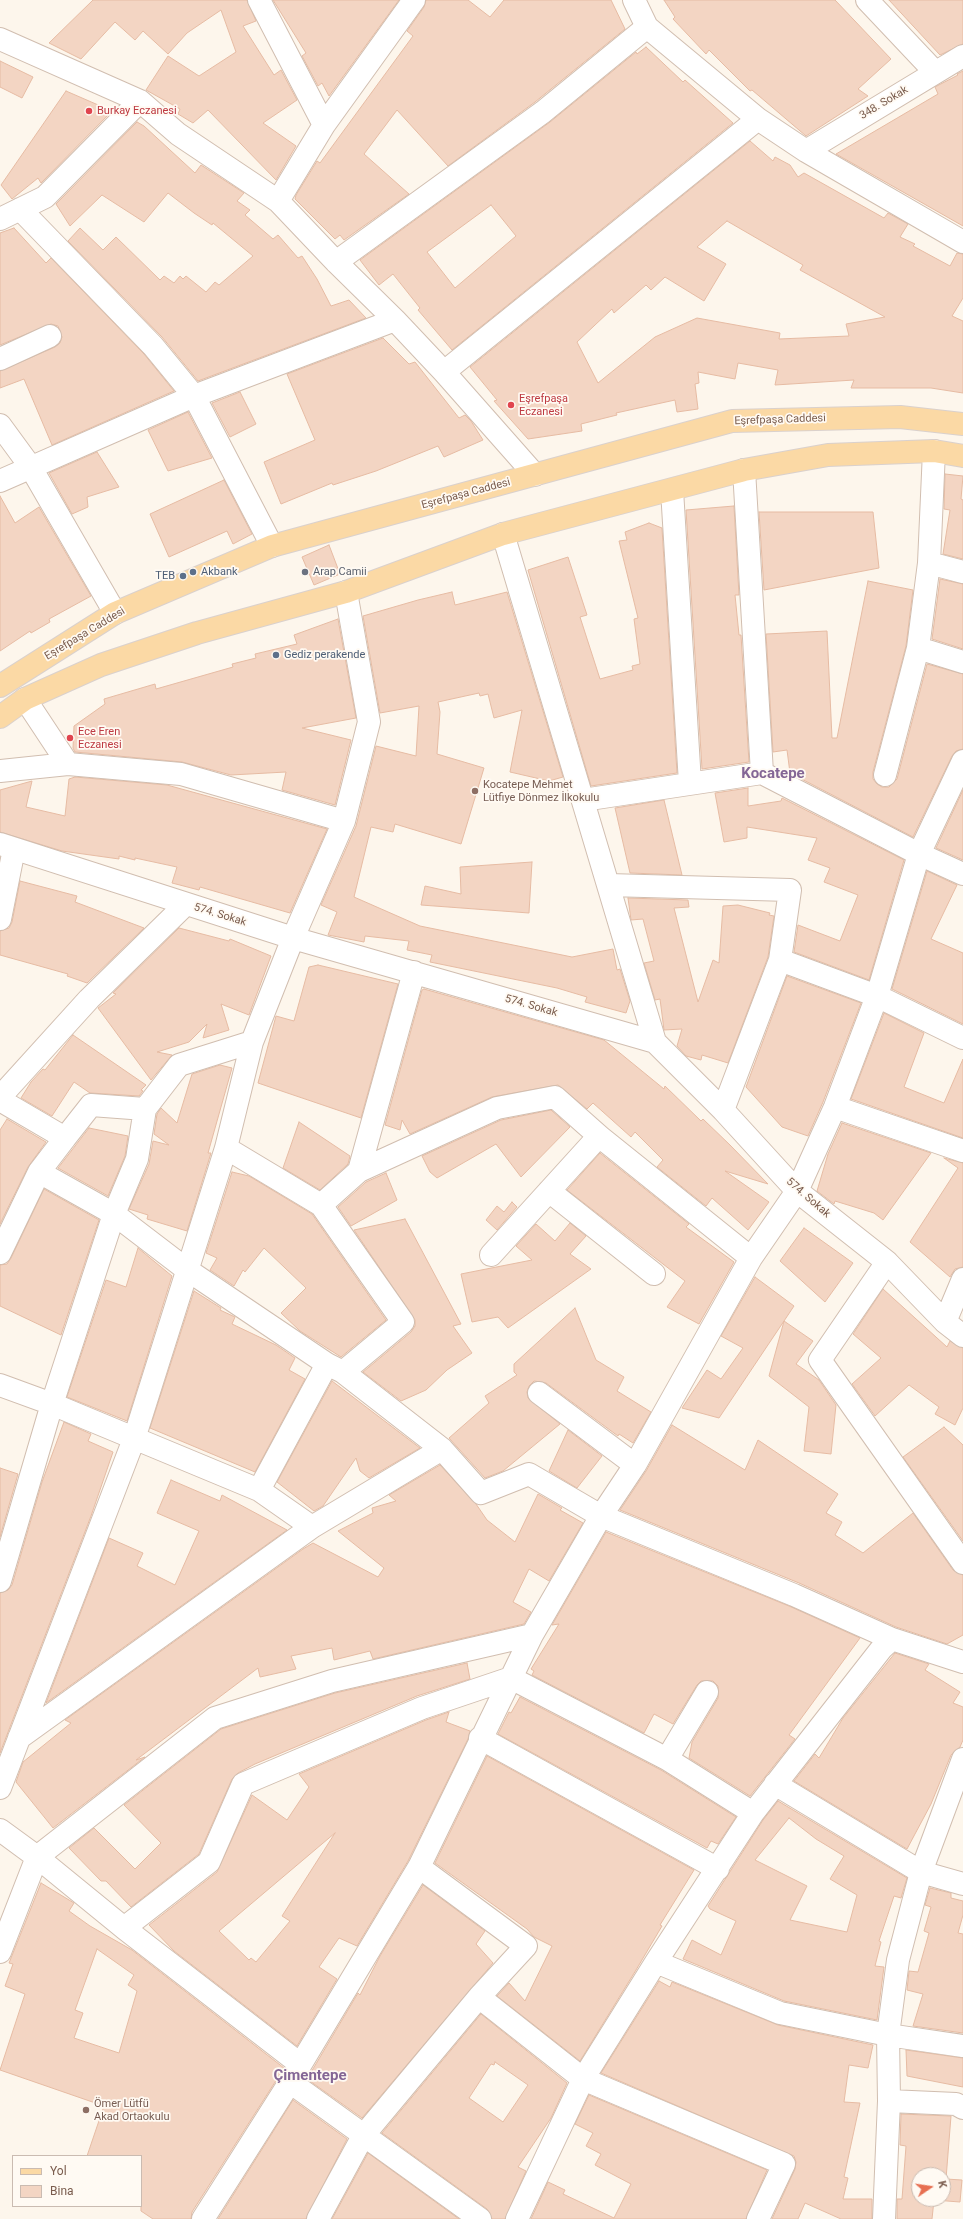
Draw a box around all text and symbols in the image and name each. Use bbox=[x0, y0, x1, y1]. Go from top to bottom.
street label: 348. Sokak bbox=[857, 83, 911, 123]
place label: Burkay Eczanesi bbox=[97, 104, 177, 118]
marker: Burkay Eczanesi bbox=[84, 106, 94, 116]
place label: Eşrefpaşa Eczanesi bbox=[519, 392, 568, 418]
marker: Eşrefpaşa Eczanesi bbox=[506, 400, 516, 410]
street label: Eşrefpaşa Caddesi bbox=[734, 412, 826, 428]
street label: Eşrefpaşa Caddesi bbox=[420, 476, 512, 512]
place label: Akbank bbox=[201, 565, 238, 579]
place label: Arap Camii bbox=[313, 565, 367, 579]
marker: Akbank bbox=[188, 567, 198, 577]
marker: Arap Camii bbox=[300, 567, 310, 577]
place label: TEB bbox=[155, 569, 175, 583]
marker: TEB bbox=[178, 571, 188, 581]
street label: Eşrefpaşa Caddesi bbox=[42, 605, 128, 663]
place label: Gediz perakende bbox=[284, 648, 365, 662]
marker: Gediz perakende bbox=[271, 650, 281, 660]
place label: Ece Eren Eczanesi bbox=[78, 725, 122, 751]
marker: Ece Eren Eczanesi bbox=[65, 733, 75, 743]
district label: Kocatepe bbox=[741, 765, 805, 783]
place label: Kocatepe Mehmet Lütfiye Dönmez İlkokulu bbox=[483, 778, 599, 804]
marker: Kocatepe Mehmet Lütfiye Dönmez İlkokulu bbox=[470, 786, 480, 796]
street label: 574. Sokak bbox=[192, 901, 248, 929]
street label: 574. Sokak bbox=[503, 992, 559, 1020]
street label: 574. Sokak bbox=[783, 1175, 833, 1221]
district label: Çimentepe bbox=[273, 2067, 347, 2085]
place label: Ömer Lütfü Akad Ortaokulu bbox=[94, 2097, 169, 2123]
marker: Ömer Lütfü Akad Ortaokulu bbox=[81, 2105, 91, 2115]
legend bbox=[12, 2155, 142, 2207]
text: Yol bbox=[50, 2164, 67, 2178]
north arrow bbox=[911, 2167, 951, 2207]
text: K bbox=[935, 2180, 949, 2189]
text: Bina bbox=[50, 2184, 74, 2198]

